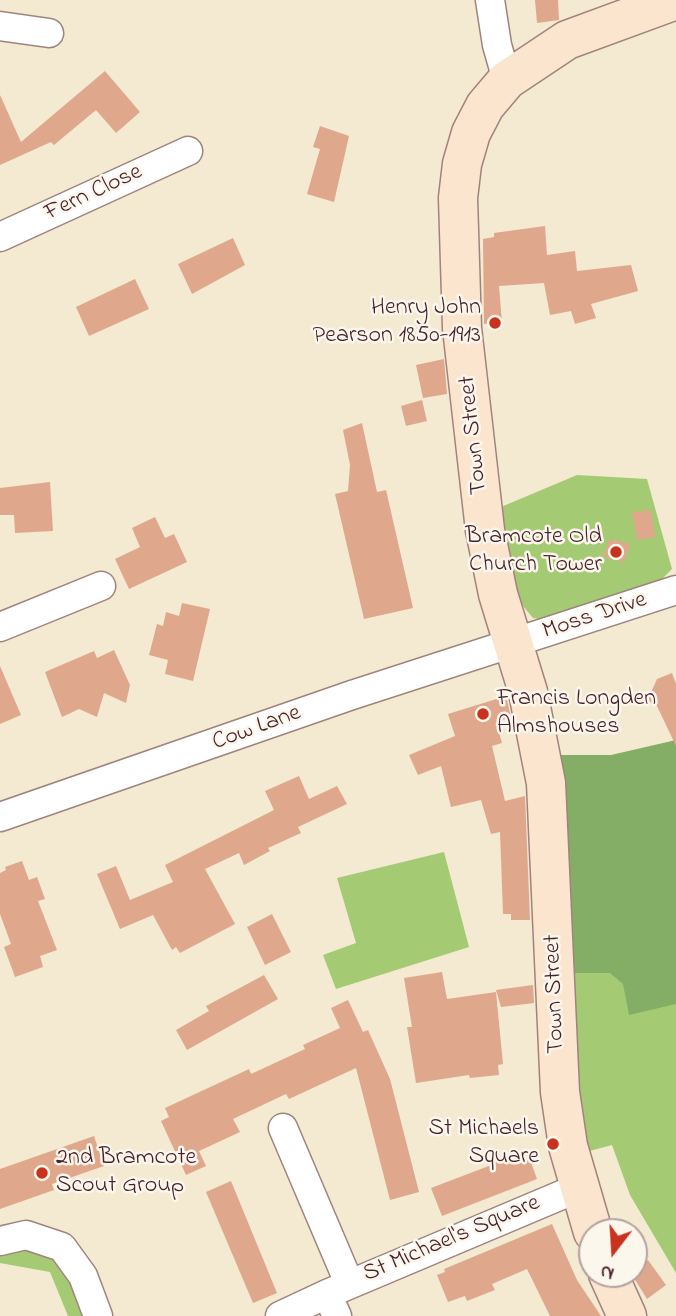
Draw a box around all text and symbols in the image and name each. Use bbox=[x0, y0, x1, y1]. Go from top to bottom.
street label: Fern Close bbox=[41, 159, 147, 229]
place label: Henry John Pearson 1850-1913 bbox=[313, 295, 481, 351]
marker: Henry John Pearson 1850-1913 bbox=[487, 315, 503, 331]
street label: Town Street bbox=[454, 374, 496, 496]
place label: Bramcote Old Church Tower bbox=[466, 524, 602, 580]
marker: Bramcote Old Church Tower bbox=[608, 544, 624, 560]
street label: Moss Drive bbox=[539, 587, 651, 647]
place label: Francis Longden Almshouses bbox=[497, 686, 656, 742]
street label: Cow Lane bbox=[209, 700, 305, 758]
marker: Francis Longden Almshouses bbox=[475, 706, 491, 722]
street label: Town Street bbox=[540, 934, 572, 1054]
place label: St Michaels Square bbox=[429, 1116, 539, 1172]
marker: St Michaels Square bbox=[545, 1136, 561, 1152]
place label: 2nd Bramcote Scout Group bbox=[56, 1145, 196, 1201]
marker: 2nd Bramcote Scout Group bbox=[34, 1165, 50, 1181]
street label: St Michael's Square bbox=[359, 1190, 545, 1290]
north arrow bbox=[578, 1218, 648, 1288]
text: N bbox=[597, 1257, 617, 1286]

